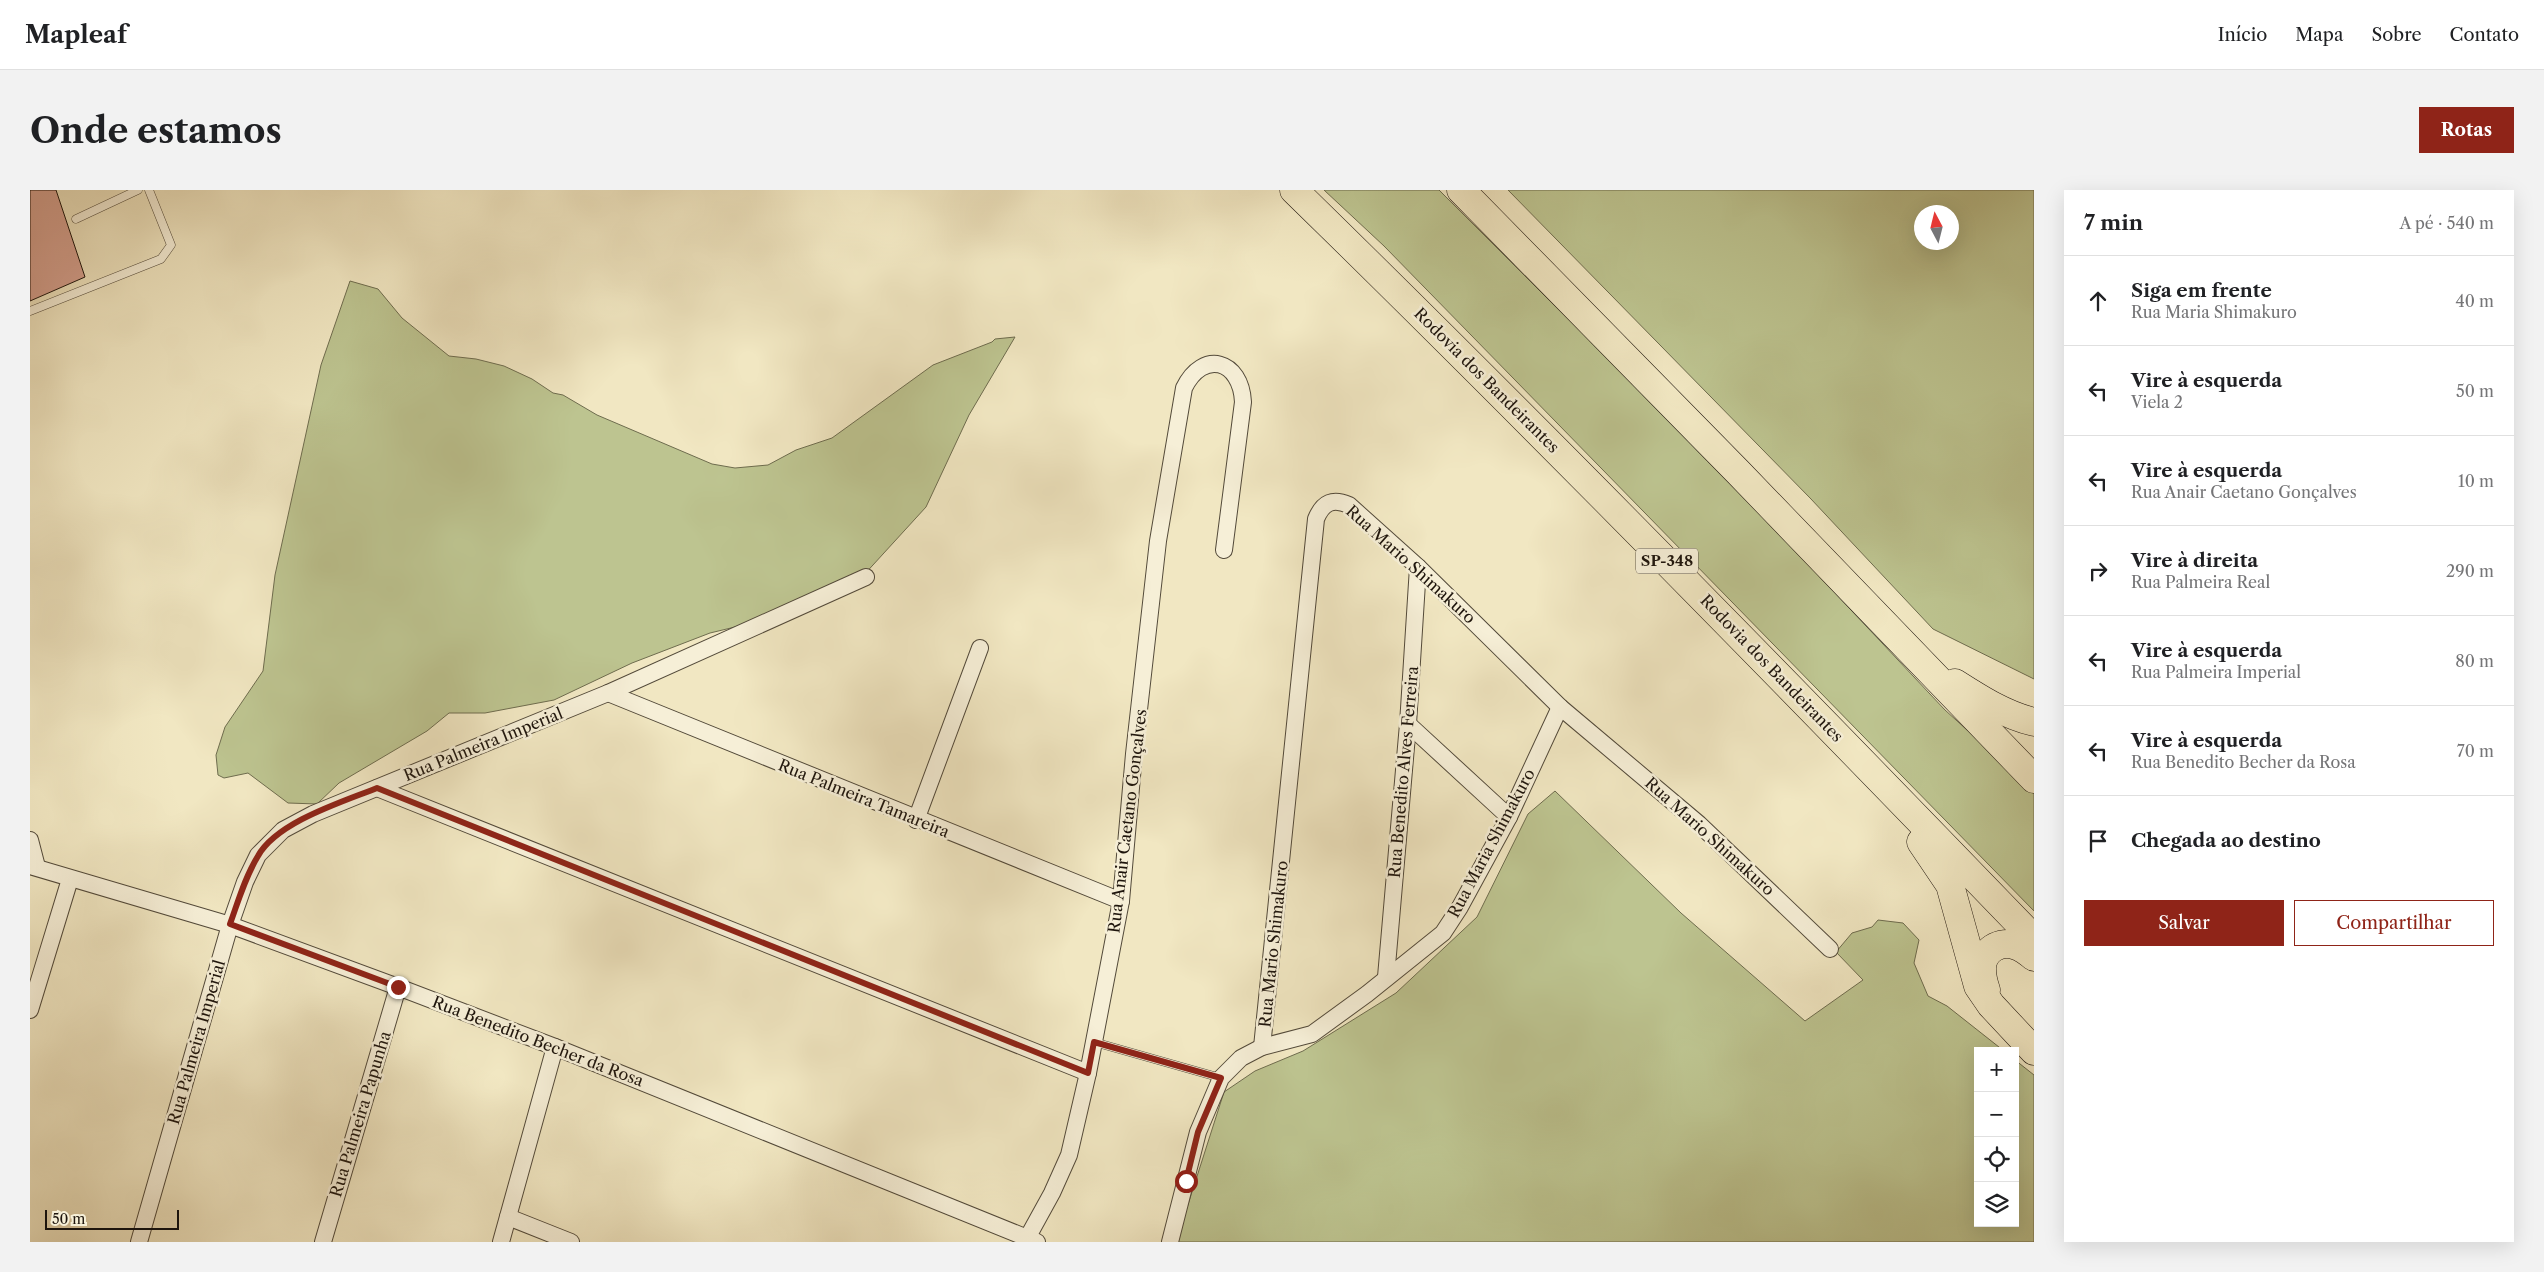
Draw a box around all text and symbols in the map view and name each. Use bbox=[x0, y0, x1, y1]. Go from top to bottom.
text: Mapleaf bbox=[25, 20, 127, 49]
text: Início bbox=[2218, 24, 2267, 46]
text: Mapa bbox=[2295, 24, 2343, 46]
text: Sobre bbox=[2371, 24, 2422, 46]
text: Contato bbox=[2450, 24, 2519, 46]
button: Rotas bbox=[2419, 107, 2514, 153]
text: Onde estamos bbox=[30, 109, 282, 152]
north arrow bbox=[1914, 205, 1959, 250]
text: 7 min bbox=[2084, 210, 2143, 235]
text: A pé · 540 m bbox=[2399, 213, 2494, 233]
text: Siga em frente bbox=[2131, 279, 2272, 302]
icon: ahead bbox=[2084, 287, 2112, 315]
text: 40 m bbox=[2455, 291, 2494, 311]
text: Rua Maria Shimakuro bbox=[2131, 302, 2297, 322]
street label: Rodovia dos Bandeirantes bbox=[1410, 303, 1564, 457]
text: Vire à esquerda bbox=[2131, 369, 2282, 392]
icon: left bbox=[2084, 377, 2112, 405]
text: 50 m bbox=[2456, 381, 2494, 401]
text: Viela 2 bbox=[2131, 392, 2183, 412]
text: Vire à esquerda bbox=[2131, 459, 2282, 482]
icon: left bbox=[2084, 467, 2112, 495]
text: 10 m bbox=[2458, 471, 2494, 491]
text: Rua Anair Caetano Gonçalves bbox=[2131, 482, 2357, 502]
street label: Rua Mario Shimakuro bbox=[1342, 501, 1480, 628]
road number: SP-348 bbox=[1636, 548, 1698, 574]
text: Vire à direita bbox=[2131, 549, 2258, 572]
icon: right bbox=[2084, 557, 2112, 585]
text: 290 m bbox=[2446, 561, 2494, 581]
text: Rua Palmeira Real bbox=[2131, 572, 2270, 592]
street label: Rodovia dos Bandeirantes bbox=[1696, 590, 1848, 746]
text: Vire à esquerda bbox=[2131, 639, 2282, 662]
icon: left bbox=[2084, 647, 2112, 675]
text: 80 m bbox=[2455, 651, 2494, 671]
text: Rua Palmeira Imperial bbox=[2131, 662, 2301, 682]
street label: Rua Benedito Alves Ferreira bbox=[1384, 665, 1422, 879]
street label: Rua Palmeira Imperial bbox=[400, 703, 566, 785]
street label: Rua Anair Caetano Gonçalves bbox=[1103, 708, 1151, 934]
text: Vire à esquerda bbox=[2131, 729, 2282, 752]
icon: left bbox=[2084, 737, 2112, 765]
text: 70 m bbox=[2457, 741, 2494, 761]
text: Rua Benedito Becher da Rosa bbox=[2131, 752, 2356, 772]
street label: Rua Palmeira Tamareira bbox=[776, 754, 953, 842]
street label: Rua Maria Shimakuro bbox=[1443, 765, 1539, 921]
street label: Rua Mario Shimakuro bbox=[1641, 773, 1779, 900]
icon: arrive bbox=[2084, 827, 2112, 855]
text: Chegada ao destino bbox=[2131, 829, 2321, 852]
street label: Rua Mario Shimakuro bbox=[1254, 859, 1292, 1028]
button: Salvar bbox=[2084, 900, 2284, 946]
button: Compartilhar bbox=[2294, 900, 2494, 946]
street label: Rua Palmeira Imperial bbox=[163, 957, 229, 1126]
route end bbox=[387, 976, 410, 999]
street label: Rua Benedito Becher da Rosa bbox=[429, 991, 647, 1091]
street label: Rua Palmeira Papunha bbox=[325, 1028, 395, 1199]
map controls bbox=[1974, 1047, 2019, 1227]
button: + bbox=[1974, 1047, 2019, 1092]
button: − bbox=[1974, 1092, 2019, 1137]
button: locate bbox=[1974, 1137, 2019, 1182]
route start bbox=[1175, 1170, 1198, 1193]
button: layers bbox=[1974, 1182, 2019, 1227]
scale bar bbox=[45, 1207, 179, 1230]
text: 50 m bbox=[52, 1210, 85, 1228]

